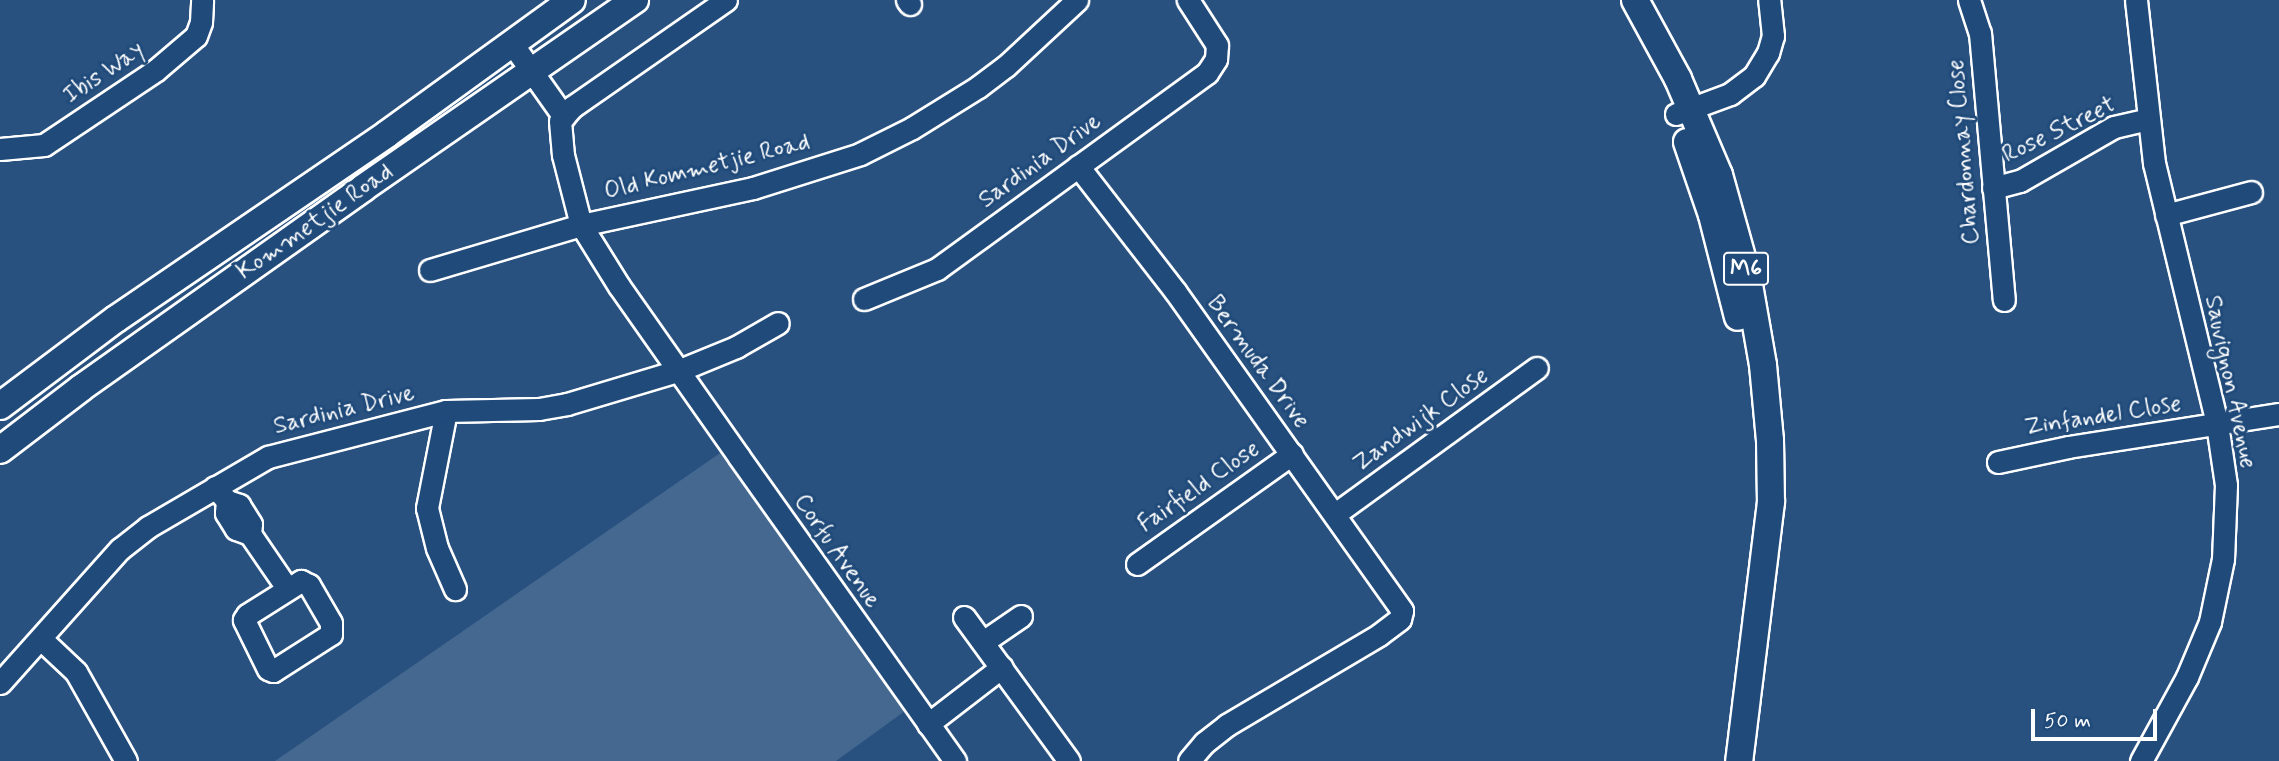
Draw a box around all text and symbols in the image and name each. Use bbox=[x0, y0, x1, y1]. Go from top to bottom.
street label: Ibis Way bbox=[57, 35, 151, 111]
street label: Chardonnay Close bbox=[1941, 56, 1987, 248]
street label: Rose Street bbox=[1998, 91, 2120, 169]
street label: Sardinia Drive bbox=[974, 107, 1106, 215]
street label: Old Kommetjie Road bbox=[596, 126, 818, 208]
street label: Kommetjie Road bbox=[232, 158, 398, 286]
road number: M6 bbox=[1722, 250, 1770, 288]
street label: Bermuda Drive bbox=[1201, 290, 1315, 434]
street label: Sauvignon Avenue bbox=[2197, 290, 2263, 474]
street label: Zandwijk Close bbox=[1348, 361, 1494, 479]
street label: Sardinia Drive bbox=[271, 379, 417, 441]
street label: Zinfandel Close bbox=[2023, 389, 2183, 443]
street label: Fairfield Close bbox=[1133, 435, 1265, 539]
street label: Corfu Avenue bbox=[786, 487, 888, 615]
scale bar bbox=[2034, 694, 2160, 738]
text: 50 m bbox=[2044, 707, 2091, 735]

